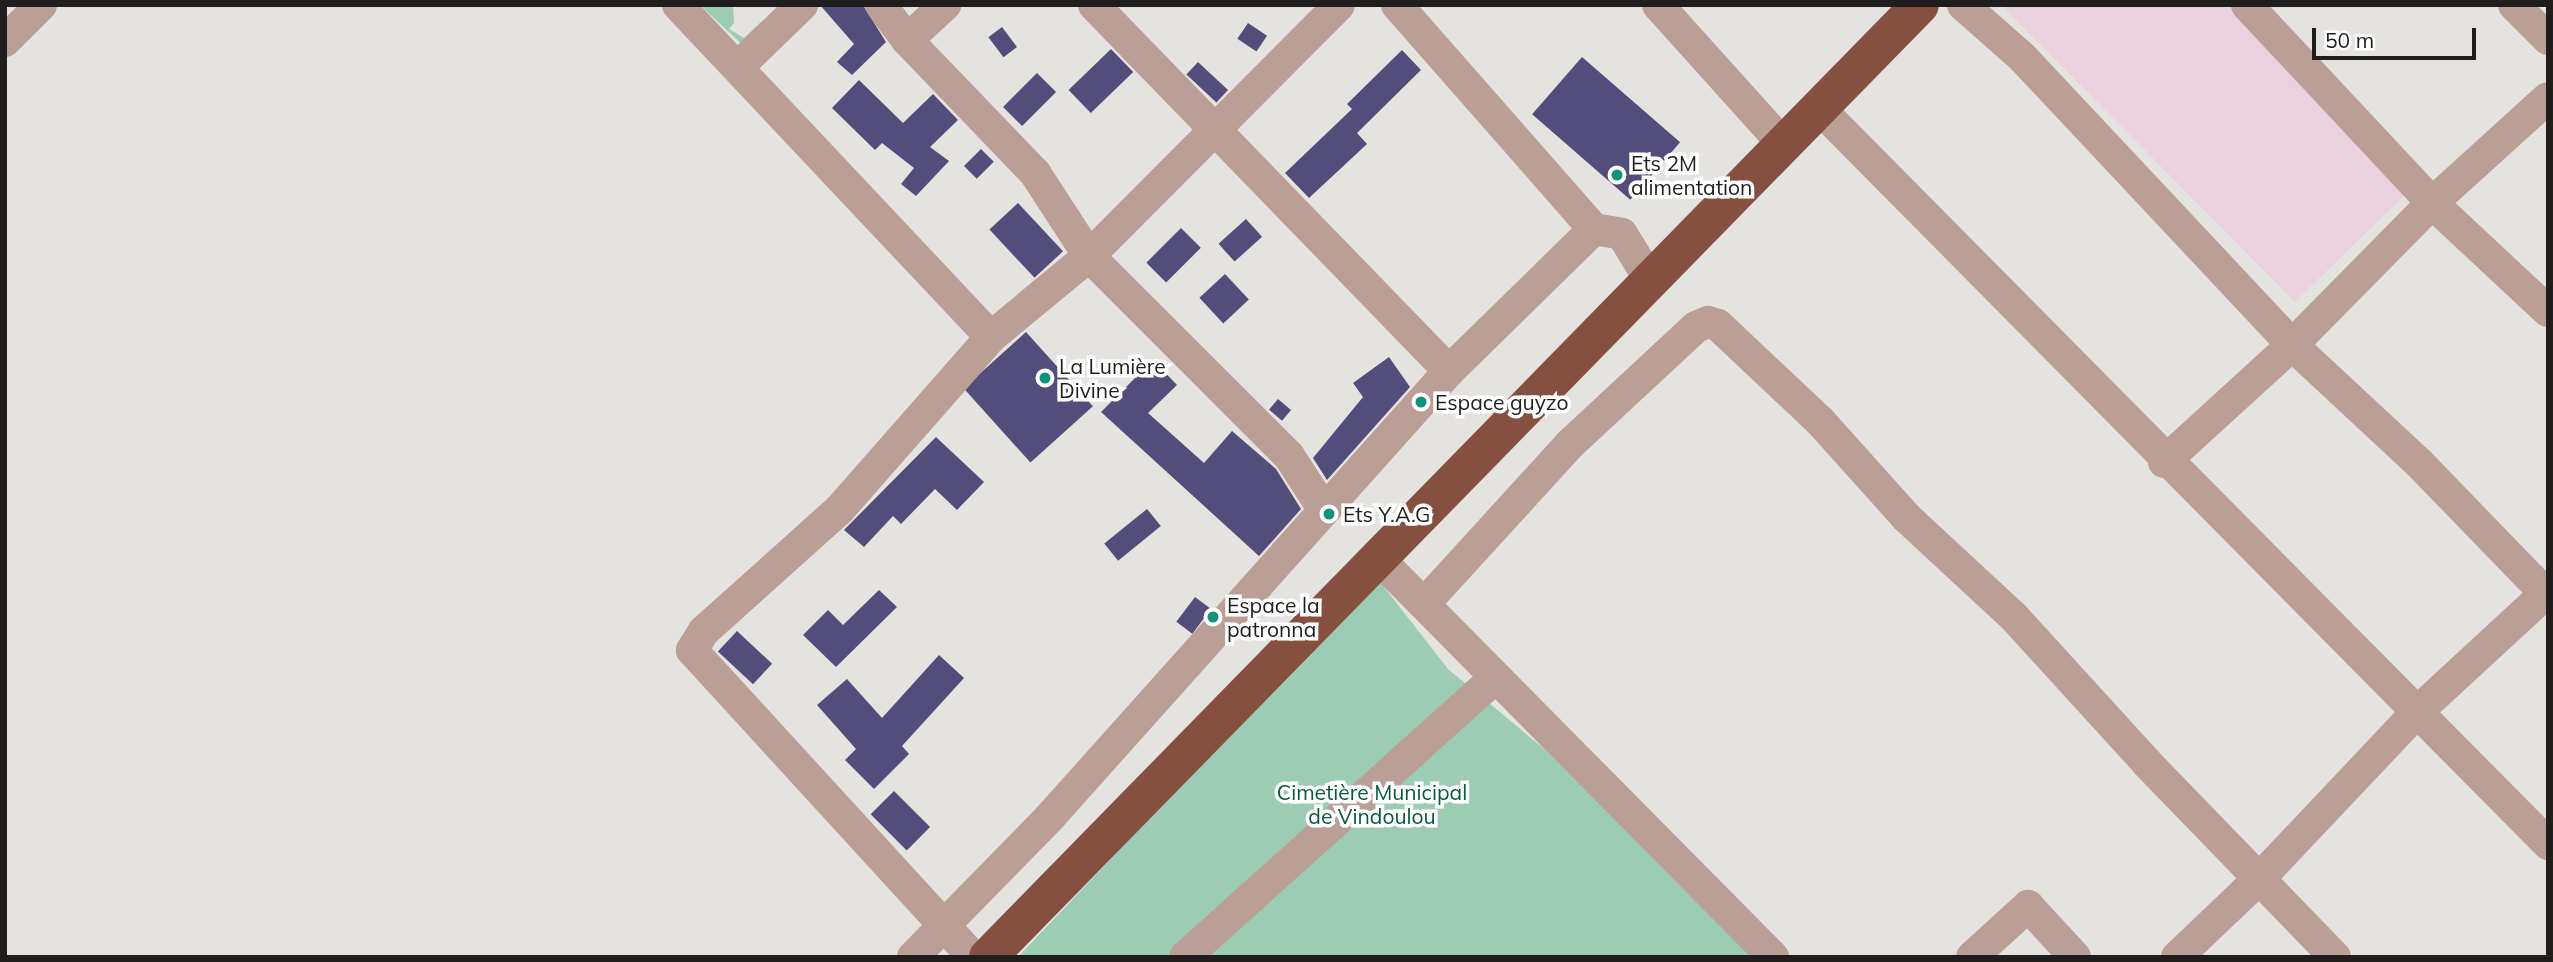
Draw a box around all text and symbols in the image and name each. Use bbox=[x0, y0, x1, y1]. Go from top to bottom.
scale bar bbox=[2315, 14, 2480, 58]
text: 50 m bbox=[2325, 27, 2374, 53]
place label: Ets 2M alimentation bbox=[1631, 150, 1752, 200]
marker: Ets 2M alimentation bbox=[1609, 167, 1625, 183]
place label: La Lumière Divine bbox=[1059, 353, 1166, 403]
marker: La Lumière Divine bbox=[1037, 370, 1053, 386]
place label: Espace guyzo bbox=[1435, 389, 1568, 415]
marker: Espace guyzo bbox=[1413, 394, 1429, 410]
place label: Ets Y.A.G bbox=[1343, 501, 1430, 527]
marker: Ets Y.A.G bbox=[1321, 506, 1337, 522]
place label: Espace la patronna bbox=[1227, 592, 1319, 642]
marker: Espace la patronna bbox=[1205, 609, 1221, 625]
park label: Cimetière Municipal de Vindoulou bbox=[1277, 779, 1467, 829]

